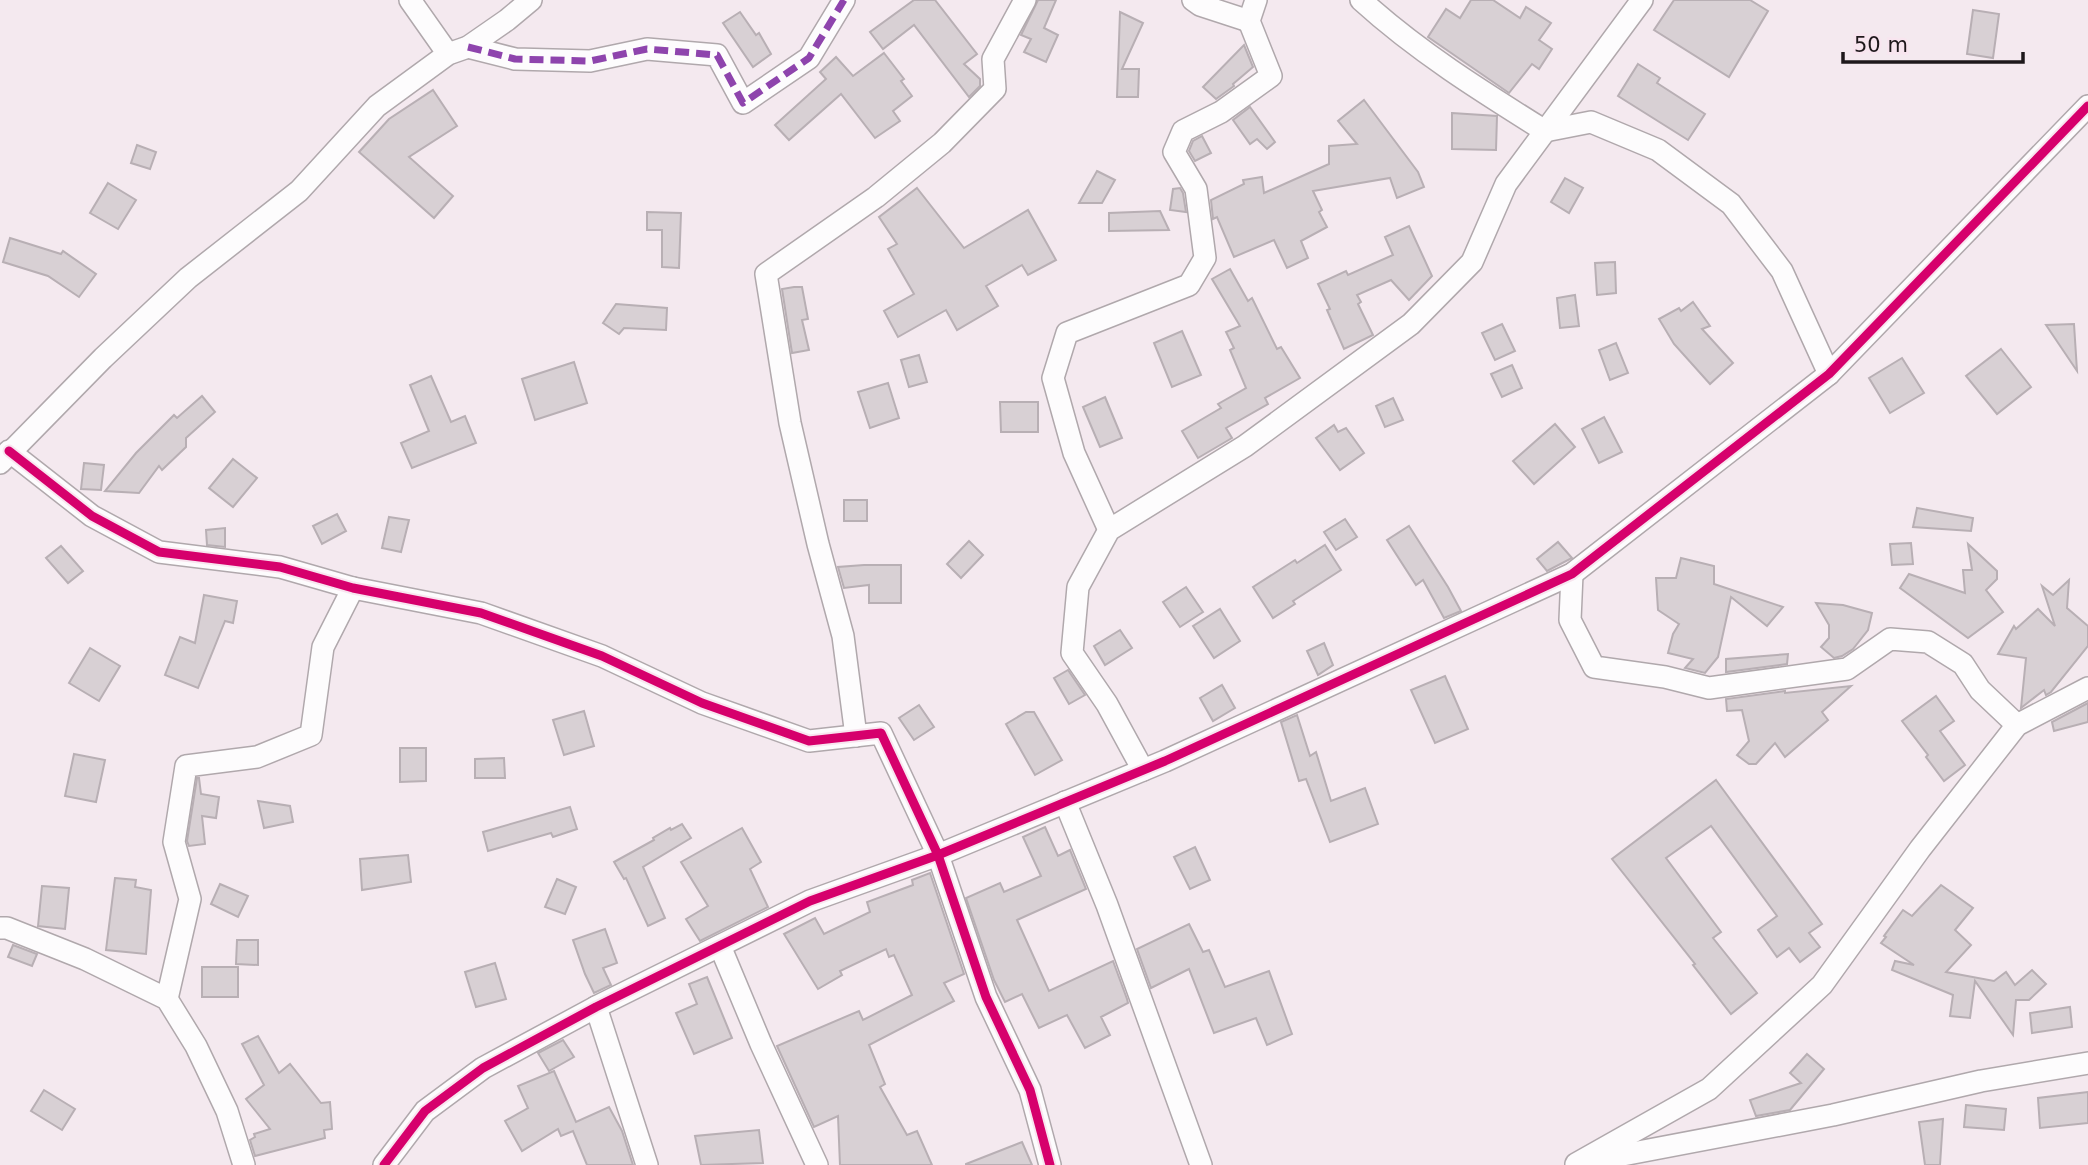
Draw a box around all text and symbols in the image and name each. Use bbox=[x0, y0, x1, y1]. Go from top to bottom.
scale bar bbox=[1843, 21, 2023, 65]
text: 50 m bbox=[1854, 33, 1908, 57]

